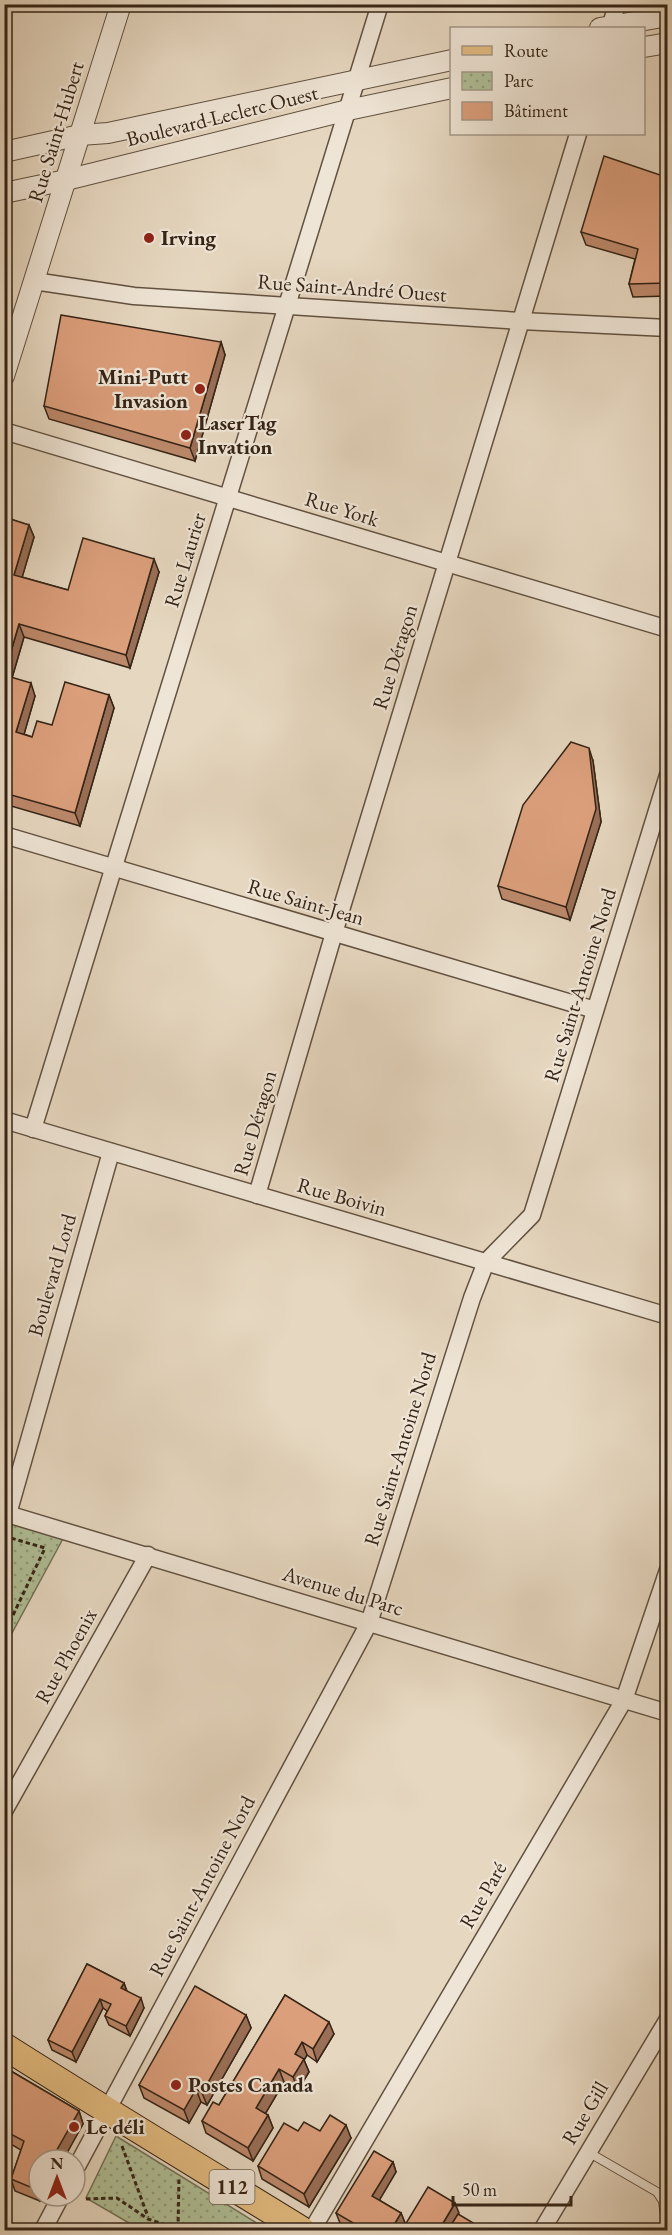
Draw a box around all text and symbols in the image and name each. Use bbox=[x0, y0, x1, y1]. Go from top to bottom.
legend bbox=[450, 27, 645, 135]
text: Route bbox=[504, 39, 548, 62]
street label: Rue Saint-Hubert bbox=[21, 58, 90, 206]
text: Parc bbox=[504, 69, 534, 92]
street label: Boulevard Leclerc Ouest bbox=[123, 79, 321, 152]
text: Bâtiment bbox=[504, 99, 568, 122]
place label: Irving bbox=[161, 224, 217, 251]
marker: Irving bbox=[142, 231, 156, 245]
street label: Rue Saint-André Ouest bbox=[257, 267, 448, 308]
place label: Mini-Putt Invasion bbox=[98, 363, 188, 414]
marker: Mini-Putt Invasion bbox=[193, 382, 207, 396]
place label: LaserTag Invation bbox=[198, 409, 277, 460]
marker: LaserTag Invation bbox=[179, 428, 193, 442]
street label: Rue York bbox=[302, 485, 383, 533]
street label: Rue Laurier bbox=[157, 509, 212, 610]
street label: Rue Déragon bbox=[366, 601, 423, 713]
street label: Rue Saint-Jean bbox=[245, 872, 368, 931]
street label: Rue Saint-Antoine Nord bbox=[537, 884, 622, 1085]
street label: Rue Déragon bbox=[227, 1067, 282, 1179]
street label: Rue Boivin bbox=[294, 1171, 390, 1222]
street label: Boulevard Lord bbox=[21, 1210, 82, 1339]
street label: Rue Saint-Antoine Nord bbox=[357, 1348, 442, 1549]
street label: Avenue du Parc bbox=[279, 1559, 407, 1622]
street label: Rue Phoenix bbox=[28, 1603, 103, 1708]
street label: Rue Saint-Antoine Nord bbox=[142, 1790, 261, 1981]
street label: Rue Paré bbox=[453, 1857, 512, 1933]
place label: Postes Canada bbox=[188, 2071, 314, 2098]
street label: Rue Gill bbox=[555, 2076, 614, 2149]
marker: Postes Canada bbox=[169, 2078, 183, 2092]
place label: Le déli bbox=[86, 2113, 145, 2140]
marker: Le déli bbox=[67, 2120, 81, 2134]
north arrow bbox=[27, 2148, 87, 2208]
text: N bbox=[51, 2153, 64, 2174]
scale bar bbox=[453, 2169, 572, 2207]
road number: 112 bbox=[210, 2170, 254, 2204]
text: 50 m bbox=[462, 2178, 497, 2201]

